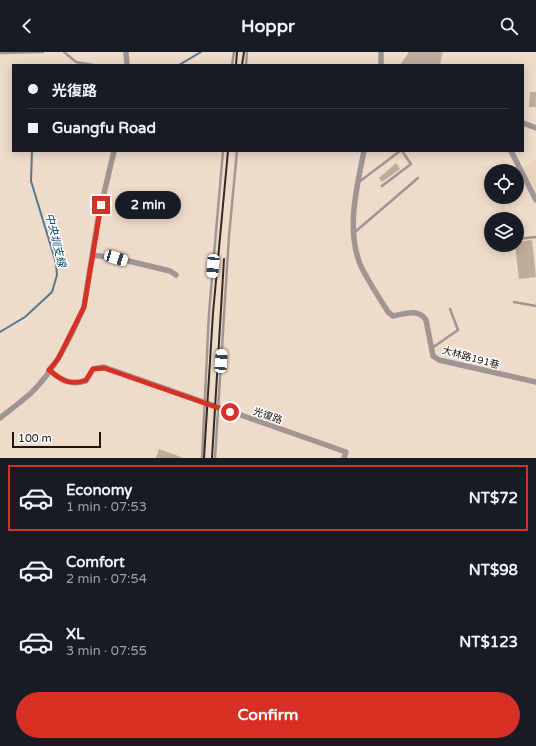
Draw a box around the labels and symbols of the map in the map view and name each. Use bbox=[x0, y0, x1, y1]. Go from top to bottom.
callout: 2 min bbox=[115, 191, 181, 219]
route end bbox=[92, 196, 110, 214]
water label: 中央圳支線 bbox=[43, 212, 69, 270]
car bbox=[103, 249, 129, 267]
car bbox=[206, 254, 220, 278]
street label: 大林路191巷 bbox=[441, 345, 501, 371]
car bbox=[214, 349, 228, 373]
route start bbox=[221, 403, 239, 421]
street label: 光復路 bbox=[252, 405, 284, 427]
scale bar bbox=[12, 430, 101, 449]

